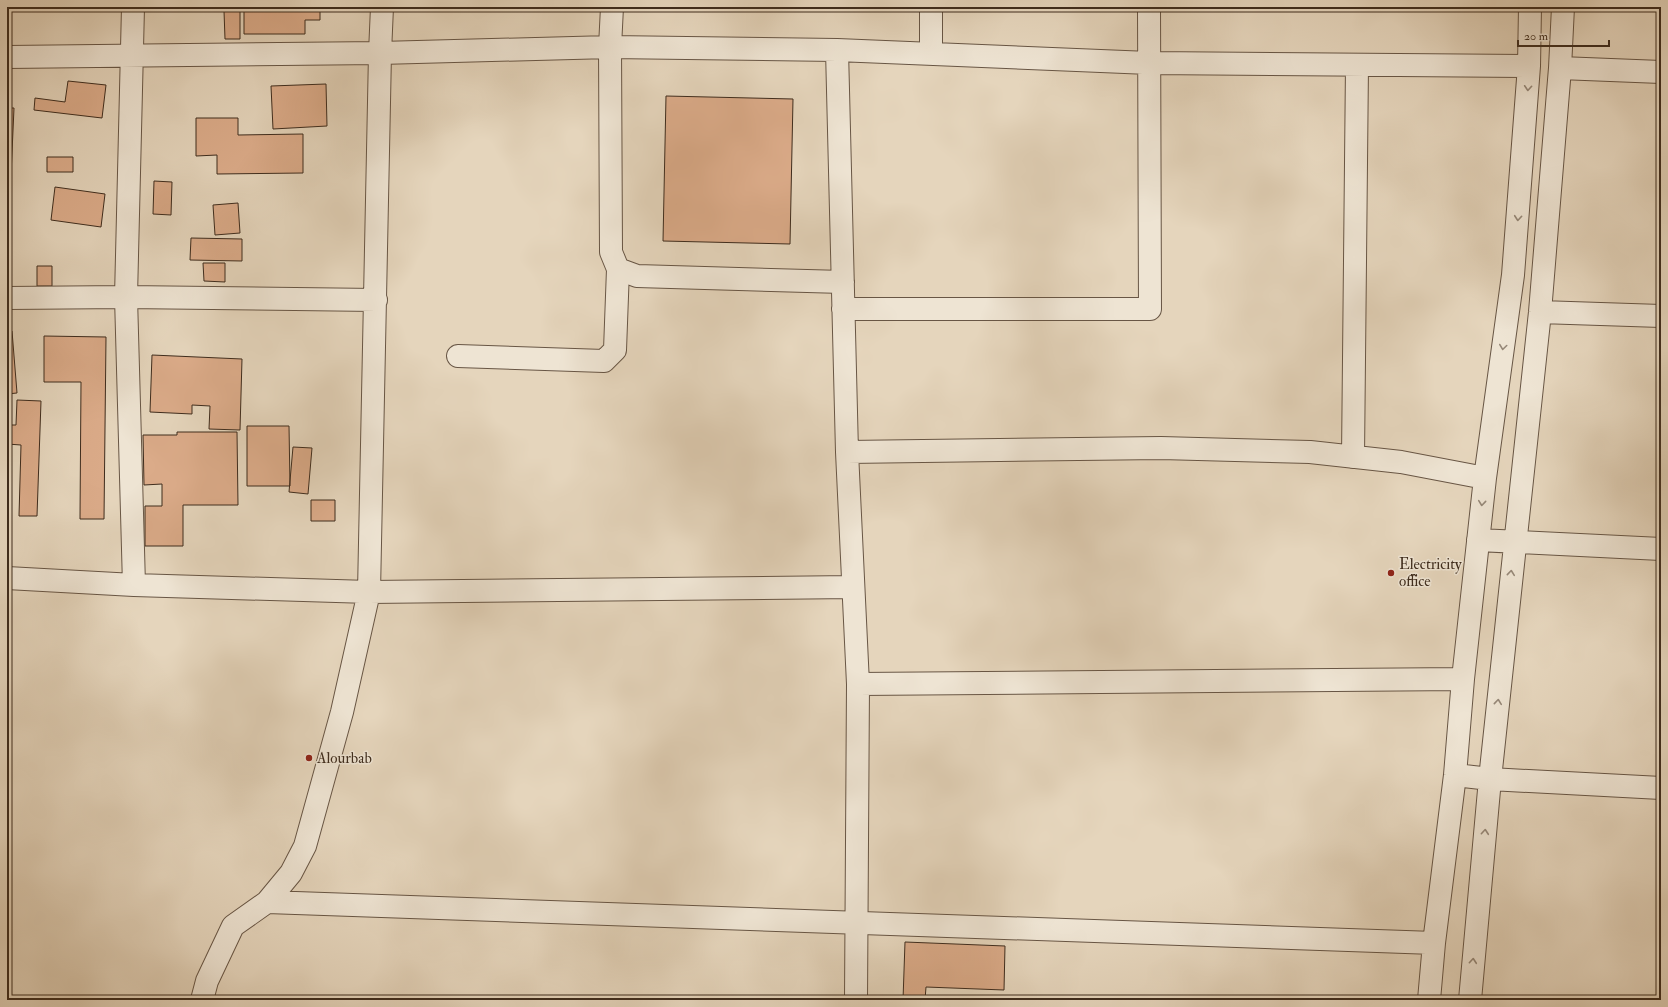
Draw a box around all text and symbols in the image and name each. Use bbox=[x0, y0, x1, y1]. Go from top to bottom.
scale bar bbox=[1518, 22, 1609, 48]
text: 20 m bbox=[1524, 29, 1549, 44]
one-way arrow bbox=[1523, 85, 1532, 91]
one-way arrow bbox=[1513, 215, 1522, 221]
one-way arrow bbox=[1499, 344, 1508, 350]
one-way arrow bbox=[1478, 500, 1487, 506]
place label: Electricity office bbox=[1399, 555, 1462, 591]
marker: Electricity office bbox=[1386, 568, 1396, 578]
one-way arrow bbox=[1507, 570, 1516, 576]
one-way arrow bbox=[1493, 699, 1502, 705]
place label: Alourbab bbox=[316, 749, 372, 768]
marker: Alourbab bbox=[304, 753, 314, 763]
one-way arrow bbox=[1480, 829, 1489, 835]
one-way arrow bbox=[1468, 958, 1477, 964]

